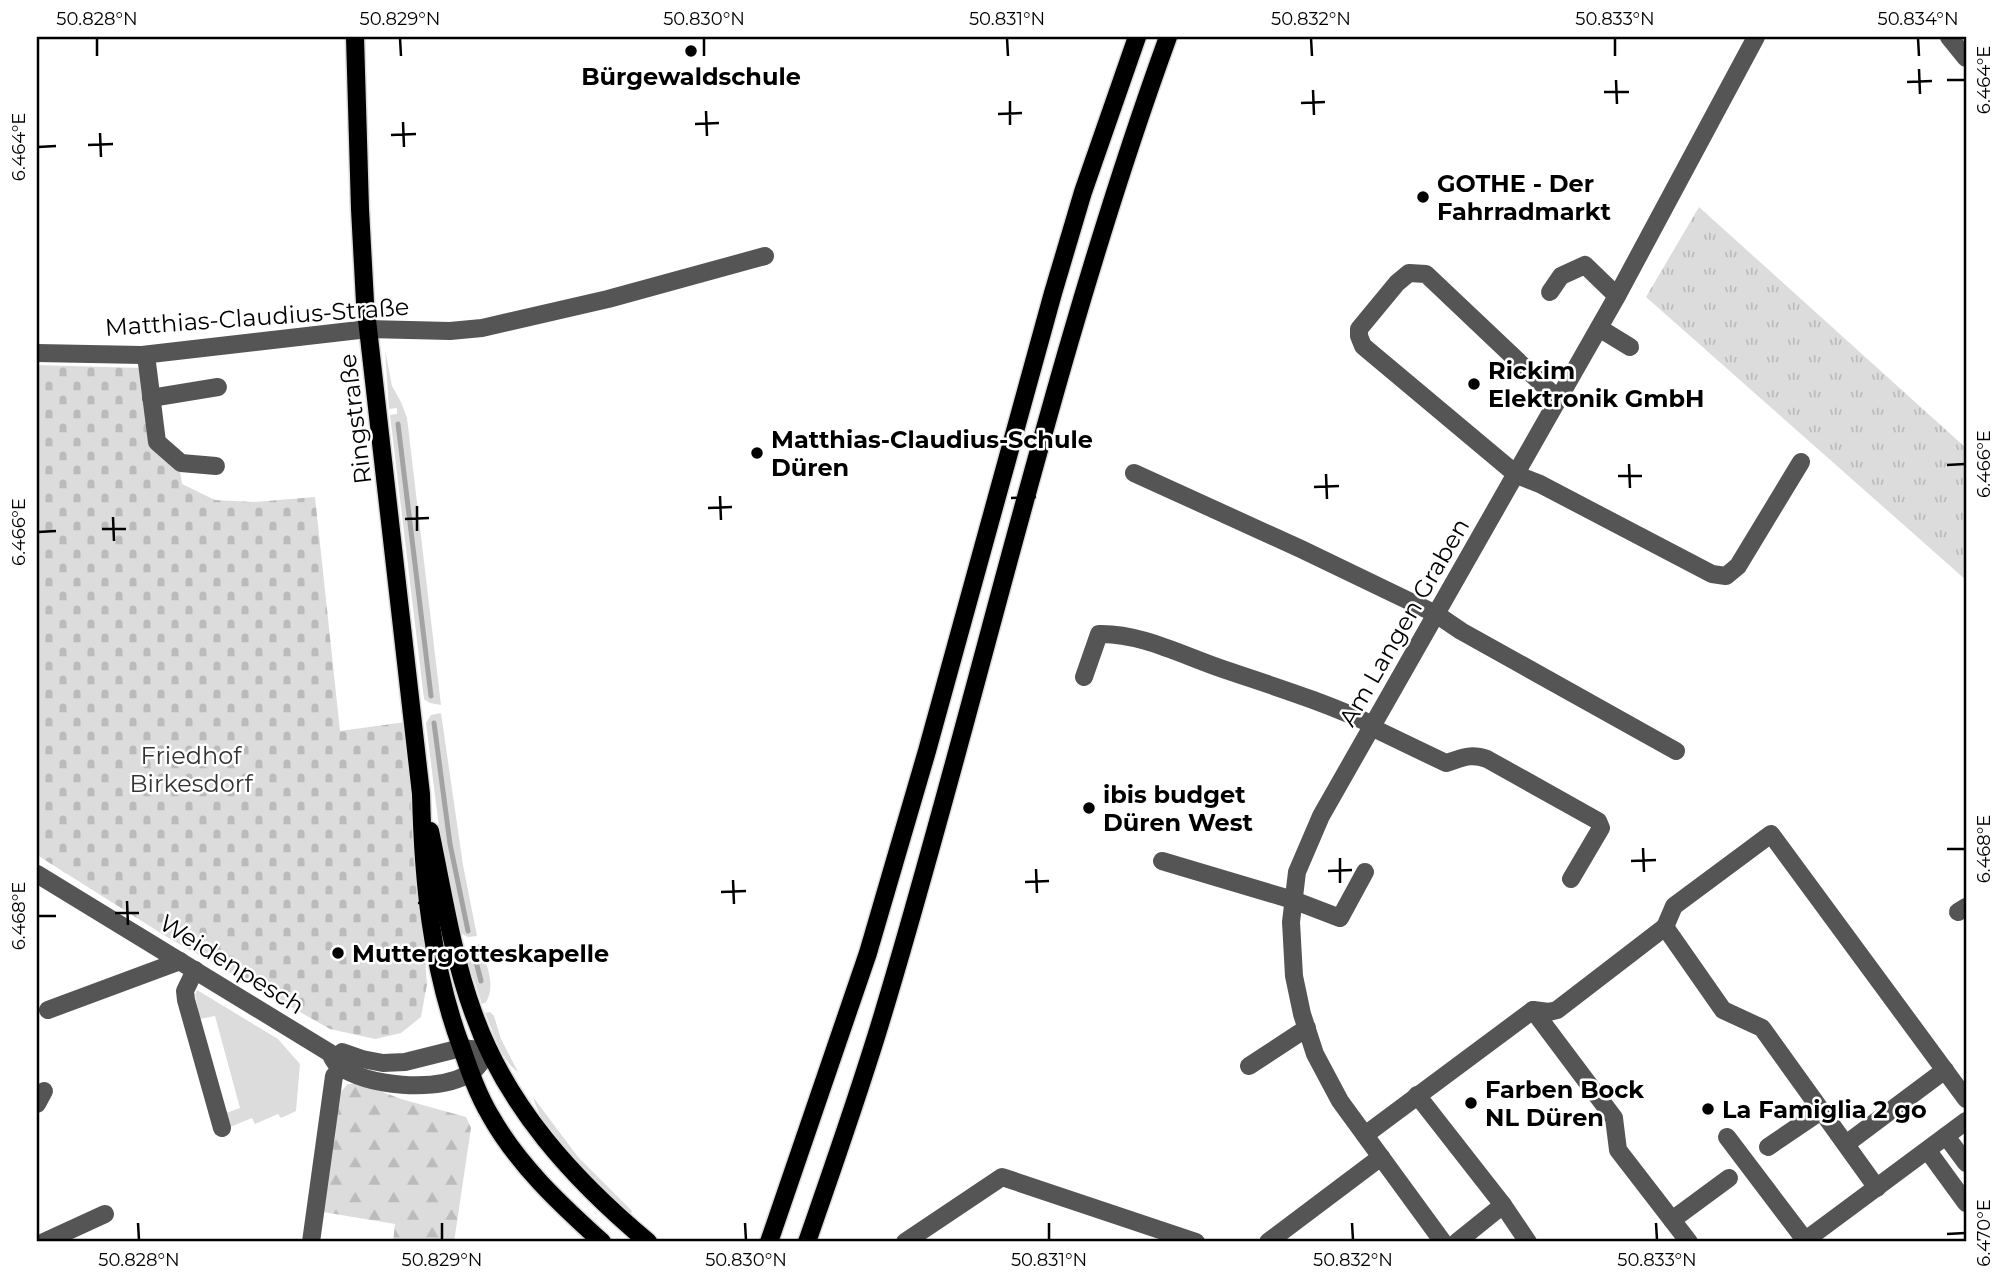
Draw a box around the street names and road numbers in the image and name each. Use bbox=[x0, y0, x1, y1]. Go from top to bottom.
street label: Matthias-Claudius-Straße bbox=[104, 292, 410, 342]
street label: Ringstraße bbox=[333, 352, 377, 486]
street label: Am Langen Graben bbox=[1333, 513, 1475, 731]
street label: Weidenpesch bbox=[154, 908, 310, 1020]

